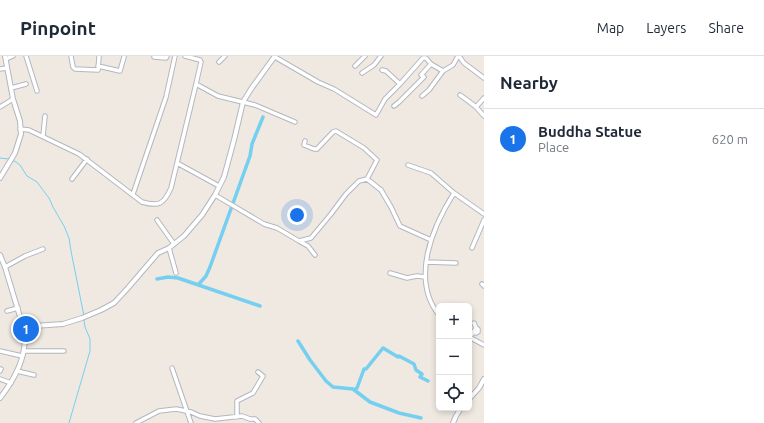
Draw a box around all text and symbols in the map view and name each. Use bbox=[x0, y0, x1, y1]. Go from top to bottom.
text: Pinpoint bbox=[20, 17, 96, 39]
text: Map bbox=[597, 20, 624, 36]
text: Layers bbox=[646, 20, 686, 36]
text: Share bbox=[708, 20, 744, 36]
text: Nearby bbox=[500, 73, 558, 92]
text: Buddha Statue bbox=[538, 123, 642, 140]
text: 1 bbox=[509, 132, 517, 146]
text: 620 m bbox=[712, 132, 748, 146]
text: Place bbox=[538, 140, 569, 154]
your location bbox=[287, 205, 307, 225]
map controls bbox=[436, 303, 472, 411]
button: + bbox=[436, 303, 472, 339]
pin: 1 bbox=[13, 314, 39, 344]
button: − bbox=[436, 339, 472, 375]
button: locate bbox=[436, 375, 472, 411]

